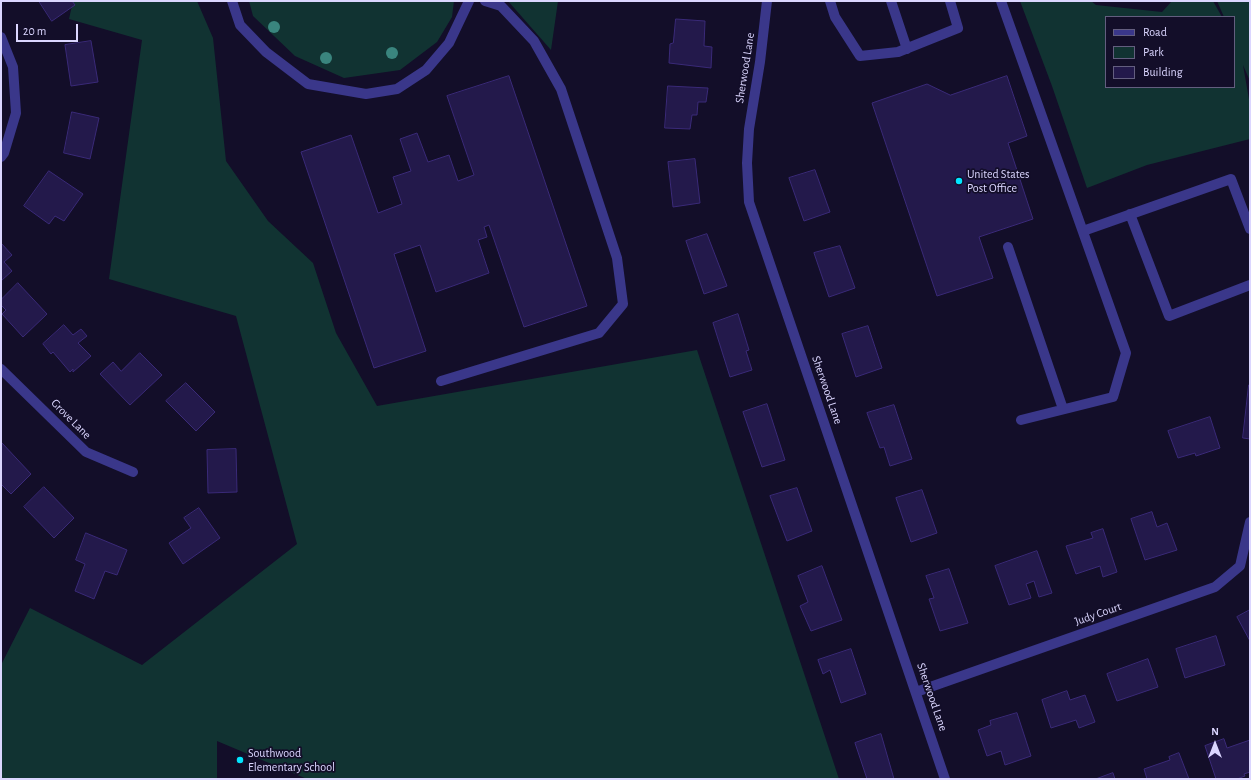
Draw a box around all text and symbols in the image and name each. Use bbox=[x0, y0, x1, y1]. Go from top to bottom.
scale bar bbox=[18, 16, 80, 42]
legend bbox=[1105, 16, 1235, 88]
text: 20 m bbox=[23, 25, 46, 37]
text: Road bbox=[1143, 26, 1167, 38]
street label: Sherwood Lane bbox=[732, 32, 758, 104]
text: Park bbox=[1143, 46, 1164, 58]
text: Building bbox=[1143, 66, 1183, 78]
place label: United States Post Office bbox=[967, 167, 1029, 195]
marker: United States Post Office bbox=[954, 176, 964, 186]
street label: Sherwood Lane bbox=[809, 354, 845, 426]
street label: Grove Lane bbox=[48, 396, 94, 442]
street label: Judy Court bbox=[1073, 599, 1123, 629]
street label: Sherwood Lane bbox=[914, 661, 950, 733]
north arrow bbox=[1195, 724, 1235, 764]
text: N bbox=[1211, 726, 1219, 737]
place label: Southwood Elementary School bbox=[248, 746, 335, 774]
marker: Southwood Elementary School bbox=[235, 755, 245, 765]

